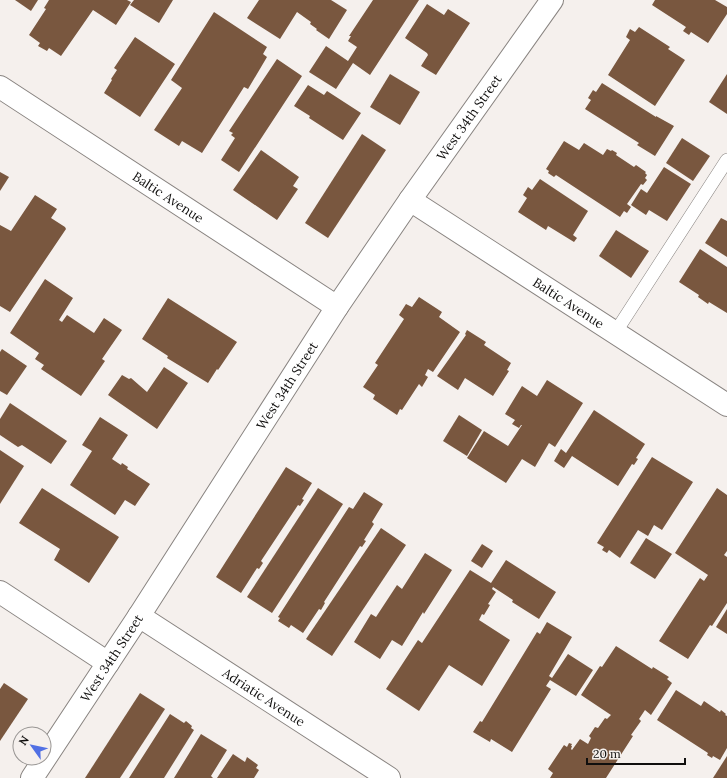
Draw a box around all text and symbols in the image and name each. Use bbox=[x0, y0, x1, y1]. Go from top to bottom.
street label: West 34th Street bbox=[432, 71, 505, 164]
street label: Baltic Avenue bbox=[130, 167, 207, 226]
street label: Baltic Avenue bbox=[530, 273, 608, 332]
street label: West 34th Street bbox=[252, 338, 321, 433]
street label: West 34th Street bbox=[76, 611, 146, 705]
street label: Adriatic Avenue bbox=[219, 664, 309, 730]
north arrow bbox=[12, 726, 52, 766]
text: N bbox=[15, 733, 32, 748]
scale bar bbox=[587, 740, 685, 766]
text: 20 m bbox=[593, 746, 621, 761]

